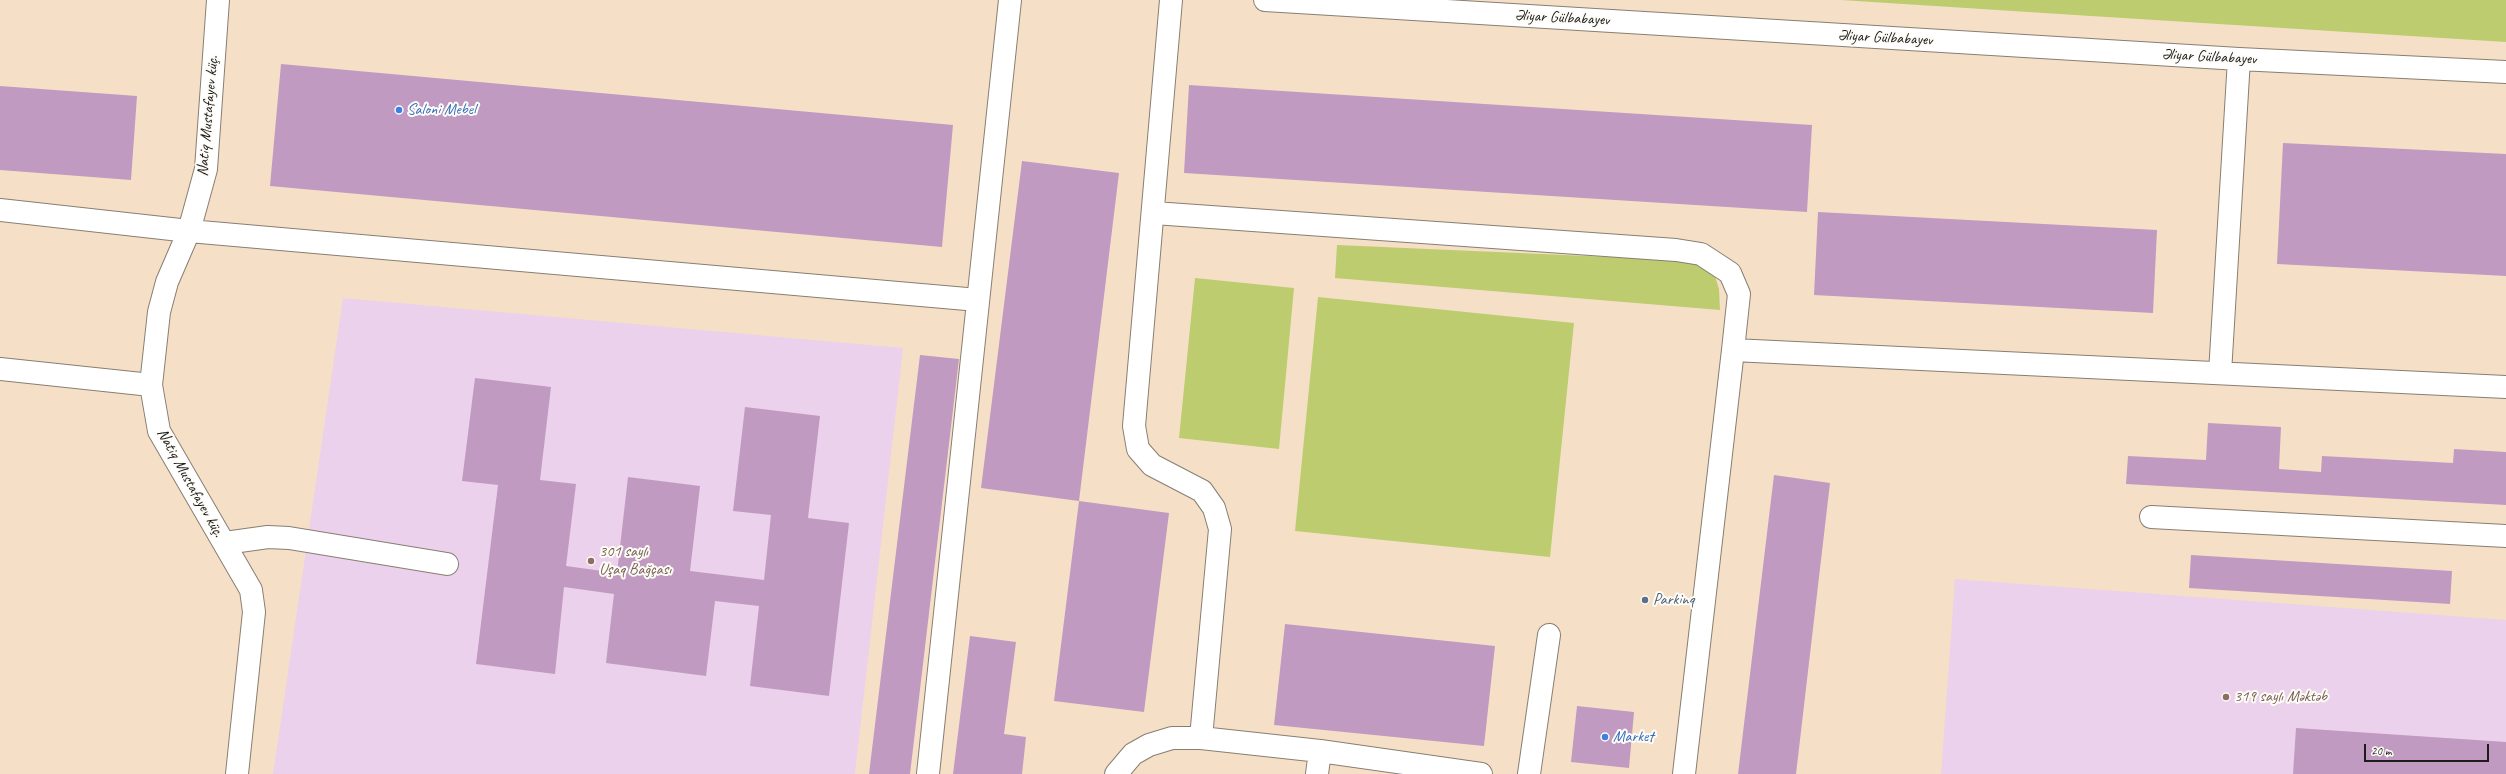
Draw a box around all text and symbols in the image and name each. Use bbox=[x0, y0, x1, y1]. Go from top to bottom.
street label: Əliyar Gülbabayev bbox=[1514, 6, 1610, 30]
street label: Əliyar Gülbabayev bbox=[1837, 26, 1933, 50]
street label: Əliyar Gülbabayev bbox=[2161, 45, 2257, 69]
street label: Natiq Mustafayev küç. bbox=[193, 55, 223, 177]
place label: Saloni Mebel bbox=[407, 100, 476, 120]
marker: Saloni Mebel bbox=[394, 105, 404, 115]
street label: Natiq Mustafayev küç. bbox=[152, 425, 228, 541]
place label: 301 saylı Uşaq Bağçası bbox=[599, 542, 671, 580]
marker: 301 saylı Uşaq Bağçası bbox=[586, 556, 596, 566]
place label: Parkinq bbox=[1653, 590, 1695, 610]
marker: Parkinq bbox=[1640, 595, 1650, 605]
place label: 319 saylı Məktəb bbox=[2234, 687, 2327, 707]
marker: 319 saylı Məktəb bbox=[2221, 692, 2231, 702]
place label: Market bbox=[1613, 727, 1654, 747]
marker: Market bbox=[1600, 732, 1610, 742]
scale bar bbox=[2366, 736, 2491, 762]
text: 20 m bbox=[2371, 743, 2391, 759]

